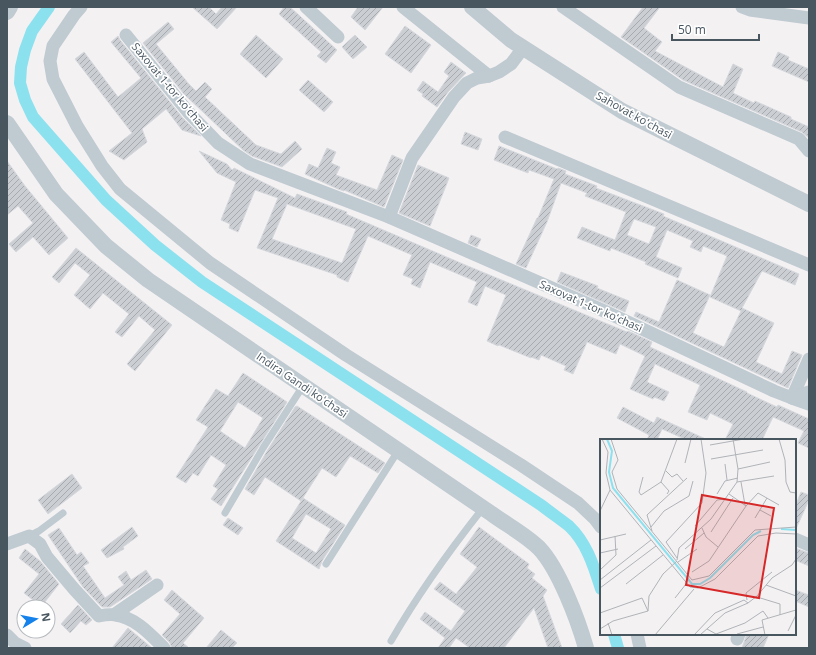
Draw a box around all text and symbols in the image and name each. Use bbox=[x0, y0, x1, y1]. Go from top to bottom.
scale bar bbox=[672, 16, 759, 42]
text: 50 m bbox=[678, 21, 706, 38]
street label: Saxovat 1-tor koʻchasi bbox=[129, 39, 212, 134]
street label: Sahovat koʻchasi bbox=[593, 87, 675, 142]
street label: Saxovat 1-tor koʻchasi bbox=[537, 276, 645, 335]
street label: Indira Gandi koʻchasi bbox=[254, 348, 351, 421]
inset map bbox=[600, 439, 796, 635]
north arrow bbox=[16, 599, 56, 639]
text: N bbox=[38, 611, 55, 623]

